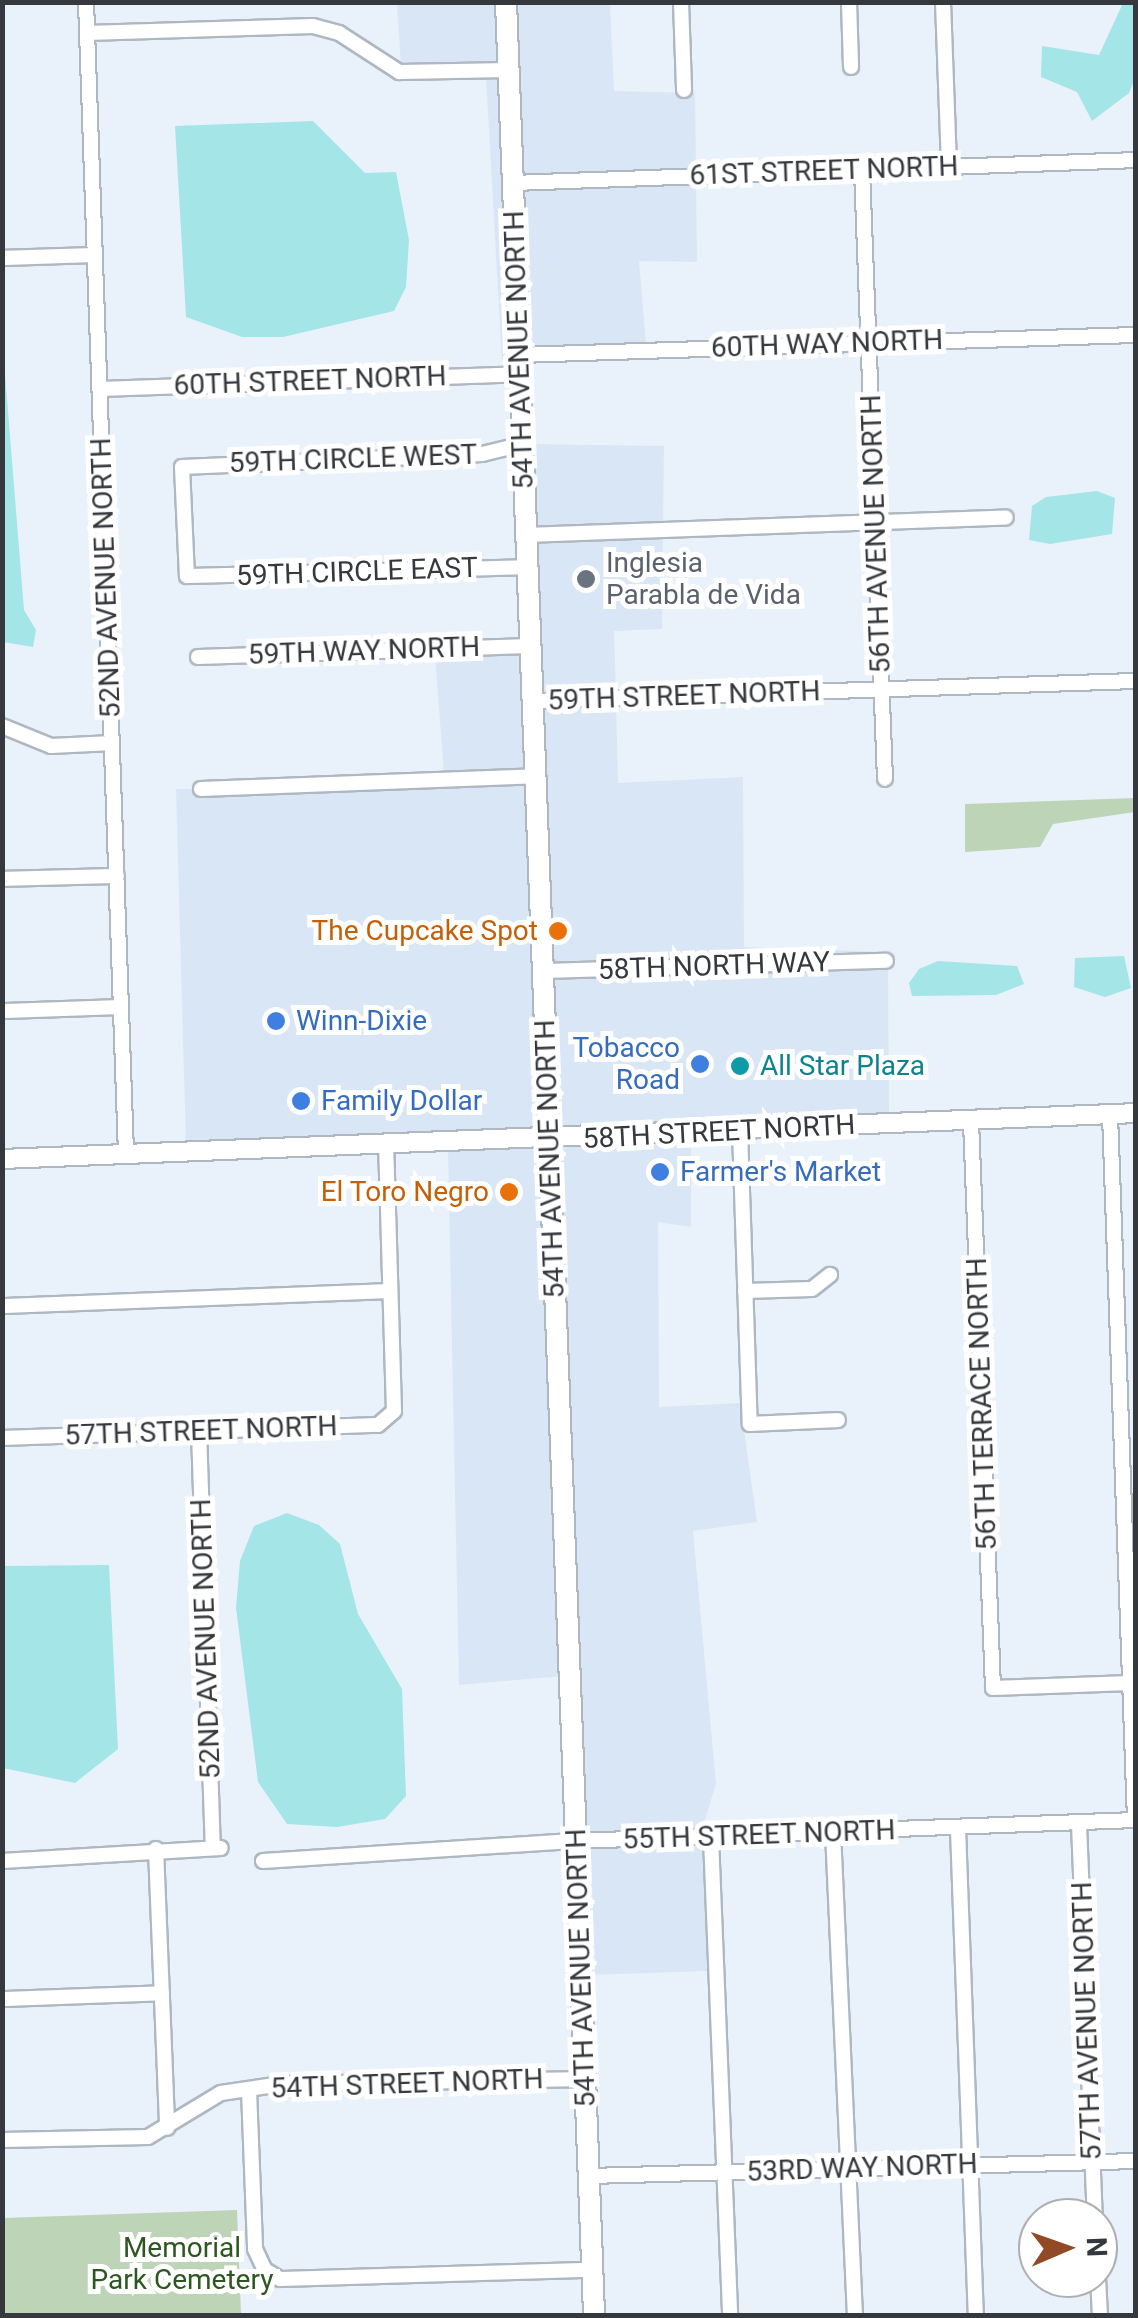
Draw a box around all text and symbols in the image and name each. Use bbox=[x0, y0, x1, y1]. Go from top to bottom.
street label: 61ST STREET NORTH bbox=[688, 149, 960, 193]
street label: 54TH AVENUE NORTH bbox=[497, 210, 541, 490]
street label: 60TH WAY NORTH bbox=[710, 323, 944, 365]
street label: 60TH STREET NORTH bbox=[173, 359, 447, 403]
street label: 56TH AVENUE NORTH bbox=[854, 394, 898, 674]
street label: 52ND AVENUE NORTH bbox=[84, 437, 128, 719]
street label: 59TH CIRCLE WEST bbox=[228, 438, 478, 480]
place label: Inglesia Parabla de Vida bbox=[606, 546, 801, 612]
street label: 59TH CIRCLE EAST bbox=[236, 551, 478, 593]
marker: Inglesia Parabla de Vida bbox=[575, 568, 597, 590]
street label: 59TH WAY NORTH bbox=[247, 630, 481, 672]
street label: 59TH STREET NORTH bbox=[547, 674, 821, 718]
place label: The Cupcake Spot bbox=[312, 914, 538, 948]
marker: The Cupcake Spot bbox=[547, 920, 569, 942]
street label: 58TH NORTH WAY bbox=[597, 945, 831, 987]
place label: Winn-Dixie bbox=[296, 1004, 427, 1038]
marker: Winn-Dixie bbox=[265, 1010, 287, 1032]
street label: 54TH AVENUE NORTH bbox=[528, 1019, 572, 1299]
place label: Tobacco Road bbox=[572, 1031, 680, 1097]
place label: All Star Plaza bbox=[760, 1049, 925, 1083]
marker: Tobacco Road bbox=[689, 1053, 711, 1075]
marker: All Star Plaza bbox=[729, 1055, 751, 1077]
place label: Family Dollar bbox=[321, 1084, 482, 1118]
marker: Family Dollar bbox=[290, 1090, 312, 1112]
street label: 58TH STREET NORTH bbox=[582, 1108, 856, 1156]
place label: Farmer's Market bbox=[680, 1155, 881, 1189]
marker: Farmer's Market bbox=[649, 1161, 671, 1183]
place label: El Toro Negro bbox=[320, 1175, 489, 1209]
marker: El Toro Negro bbox=[498, 1181, 520, 1203]
street label: 56TH TERRACE NORTH bbox=[960, 1257, 1004, 1551]
street label: 57TH STREET NORTH bbox=[64, 1409, 338, 1453]
street label: 52ND AVENUE NORTH bbox=[184, 1498, 228, 1780]
street label: 55TH STREET NORTH bbox=[622, 1813, 896, 1857]
street label: 54TH AVENUE NORTH bbox=[559, 1828, 603, 2108]
street label: 57TH AVENUE NORTH bbox=[1065, 1881, 1109, 2161]
street label: 54TH STREET NORTH bbox=[270, 2062, 544, 2106]
street label: 53RD WAY NORTH bbox=[746, 2147, 978, 2189]
north arrow bbox=[1018, 2198, 1118, 2298]
park label: Memorial Park Cemetery bbox=[91, 2231, 273, 2297]
text: N bbox=[1080, 2237, 1113, 2257]

